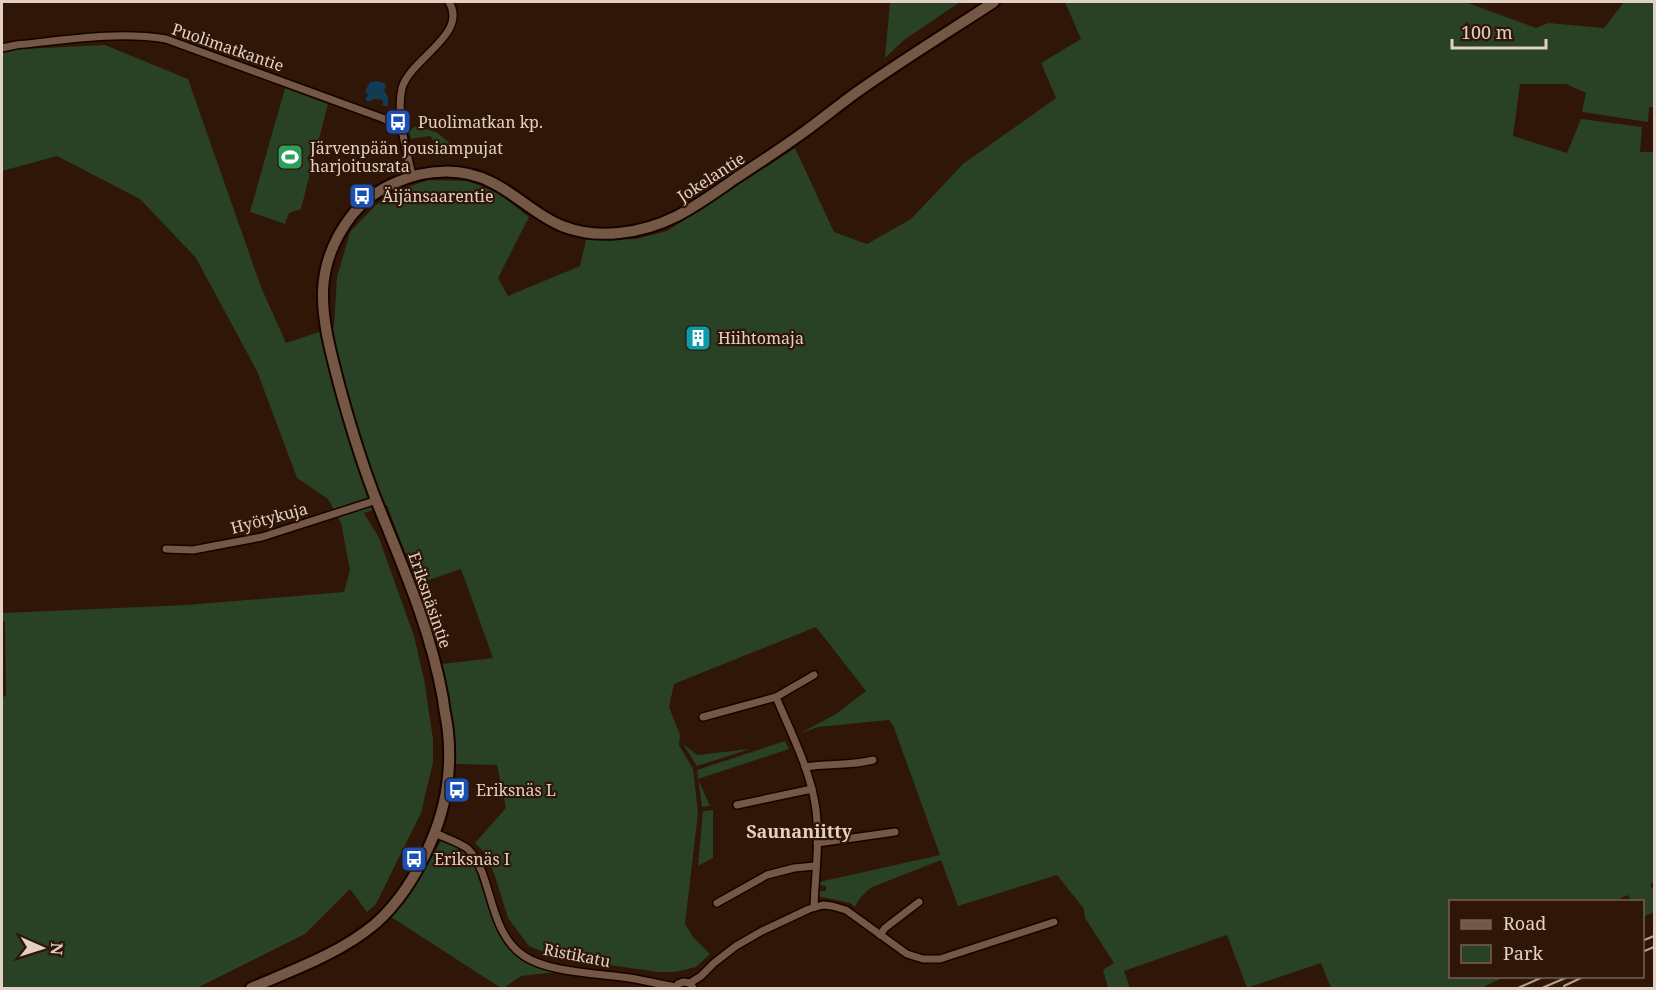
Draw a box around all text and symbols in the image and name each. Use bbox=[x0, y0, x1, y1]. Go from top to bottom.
scale bar bbox=[1452, 12, 1546, 50]
street label: Puolimatkantie bbox=[169, 18, 287, 76]
text: 100 m bbox=[1461, 20, 1513, 44]
bus stop icon: Puolimatkan kp. bbox=[383, 107, 413, 137]
place label: Puolimatkan kp. bbox=[418, 111, 543, 133]
place label: Järvenpään jousiampujat harjoitusrata bbox=[309, 137, 503, 177]
sports icon: Järvenpään jousiampujat harjoitusrata bbox=[275, 142, 305, 172]
street label: Jokelantie bbox=[672, 147, 749, 208]
bus stop icon: Äijänsaarentie bbox=[347, 181, 377, 211]
place label: Äijänsaarentie bbox=[382, 185, 494, 207]
building icon: Hiihtomaja bbox=[683, 323, 713, 353]
place label: Hiihtomaja bbox=[718, 327, 804, 349]
street label: Hyötykuja bbox=[228, 497, 310, 539]
street label: Eriksnäsintie bbox=[403, 549, 457, 651]
bus stop icon: Eriksnäs L bbox=[442, 775, 472, 805]
place label: Eriksnäs L bbox=[476, 779, 556, 801]
district label: Saunaniitty bbox=[746, 819, 852, 843]
bus stop icon: Eriksnäs I bbox=[399, 844, 429, 874]
place label: Eriksnäs I bbox=[434, 848, 510, 870]
legend bbox=[1449, 900, 1644, 978]
text: Road bbox=[1503, 911, 1546, 935]
north arrow bbox=[12, 918, 72, 978]
street label: Ristikatu bbox=[542, 938, 612, 972]
text: Park bbox=[1503, 941, 1543, 965]
text: N bbox=[46, 942, 68, 956]

